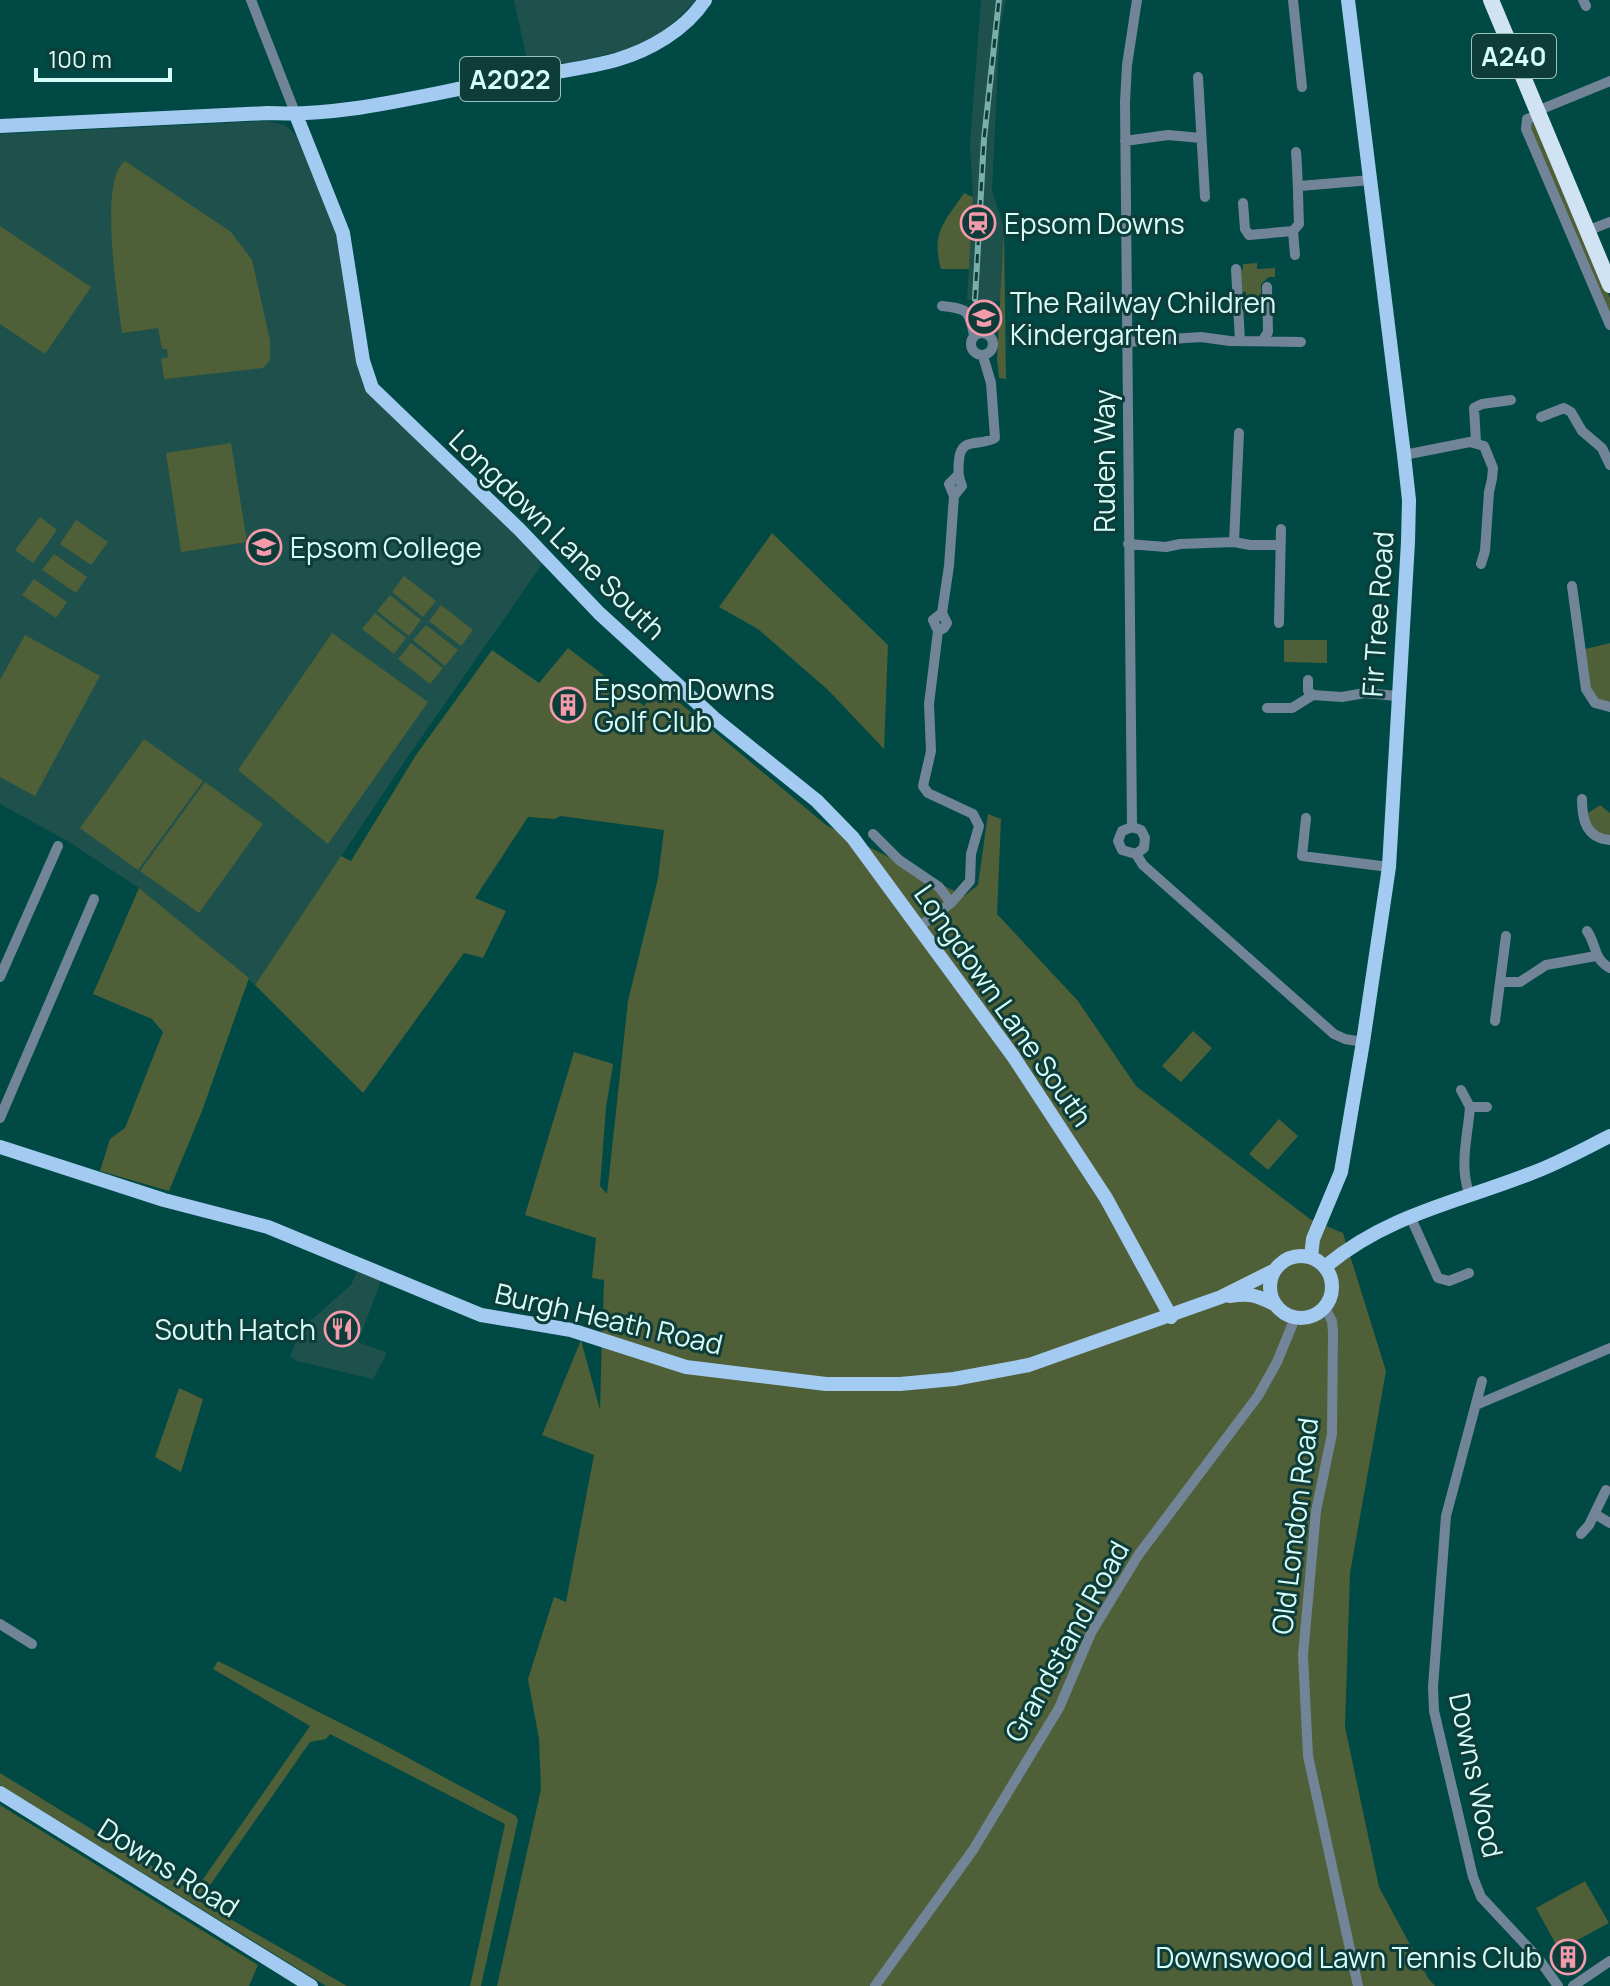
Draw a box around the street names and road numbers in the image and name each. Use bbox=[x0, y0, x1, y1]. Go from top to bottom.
road number: A240 bbox=[1472, 34, 1556, 78]
road number: A2022 bbox=[460, 57, 560, 101]
street label: Ruden Way bbox=[1085, 389, 1123, 533]
street label: Longdown Lane South bbox=[442, 421, 674, 647]
street label: Fir Tree Road bbox=[1352, 530, 1402, 698]
street label: Longdown Lane South bbox=[906, 877, 1102, 1133]
street label: Burgh Heath Road bbox=[491, 1273, 727, 1363]
street label: Old London Road bbox=[1262, 1415, 1326, 1637]
street label: Grandstand Road bbox=[995, 1534, 1137, 1748]
street label: Downs Wood bbox=[1441, 1689, 1513, 1861]
street label: Downs Road bbox=[91, 1809, 247, 1925]

